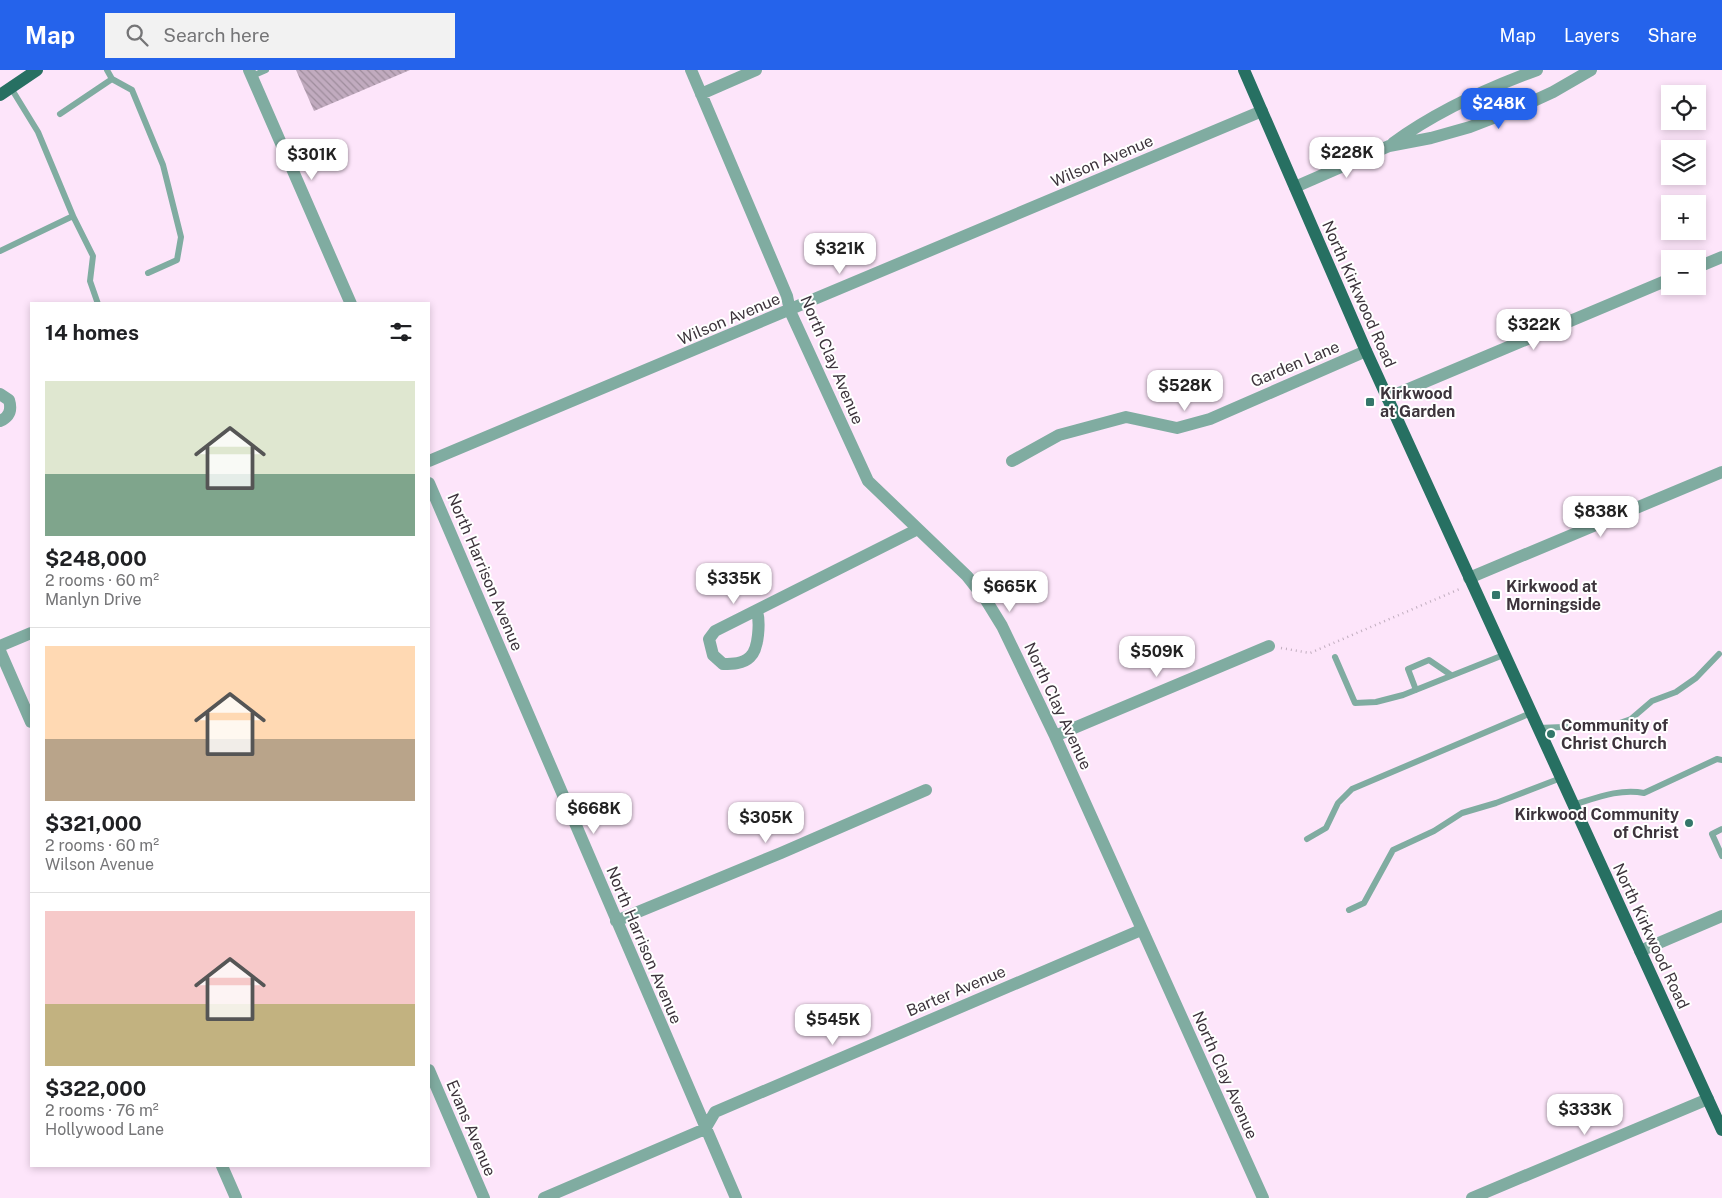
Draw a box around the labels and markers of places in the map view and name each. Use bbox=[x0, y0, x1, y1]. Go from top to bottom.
pin: $248K bbox=[1464, 88, 1534, 130]
pin: $228K bbox=[1312, 136, 1382, 179]
pin: $301K bbox=[277, 138, 347, 181]
pin: $321K bbox=[805, 232, 875, 275]
pin: $322K bbox=[1499, 308, 1569, 351]
pin: $528K bbox=[1150, 370, 1220, 412]
place label: Kirkwood at Garden bbox=[1380, 384, 1455, 421]
marker: Kirkwood at Garden bbox=[1364, 396, 1376, 408]
pin: $838K bbox=[1566, 496, 1636, 538]
pin: $335K bbox=[699, 562, 769, 605]
pin: $665K bbox=[975, 570, 1045, 613]
place label: Kirkwood at Morningside bbox=[1506, 577, 1601, 614]
marker: Kirkwood at Morningside bbox=[1490, 589, 1502, 601]
pin: $509K bbox=[1122, 636, 1192, 678]
place label: Community of Christ Church bbox=[1561, 716, 1669, 753]
marker: Community of Christ Church bbox=[1545, 728, 1557, 740]
pin: $668K bbox=[559, 792, 629, 835]
pin: $305K bbox=[731, 802, 801, 844]
place label: Kirkwood Community of Christ bbox=[1515, 805, 1679, 842]
marker: Kirkwood Community of Christ bbox=[1683, 817, 1695, 829]
pin: $545K bbox=[798, 1004, 868, 1046]
pin: $333K bbox=[1550, 1094, 1620, 1136]

